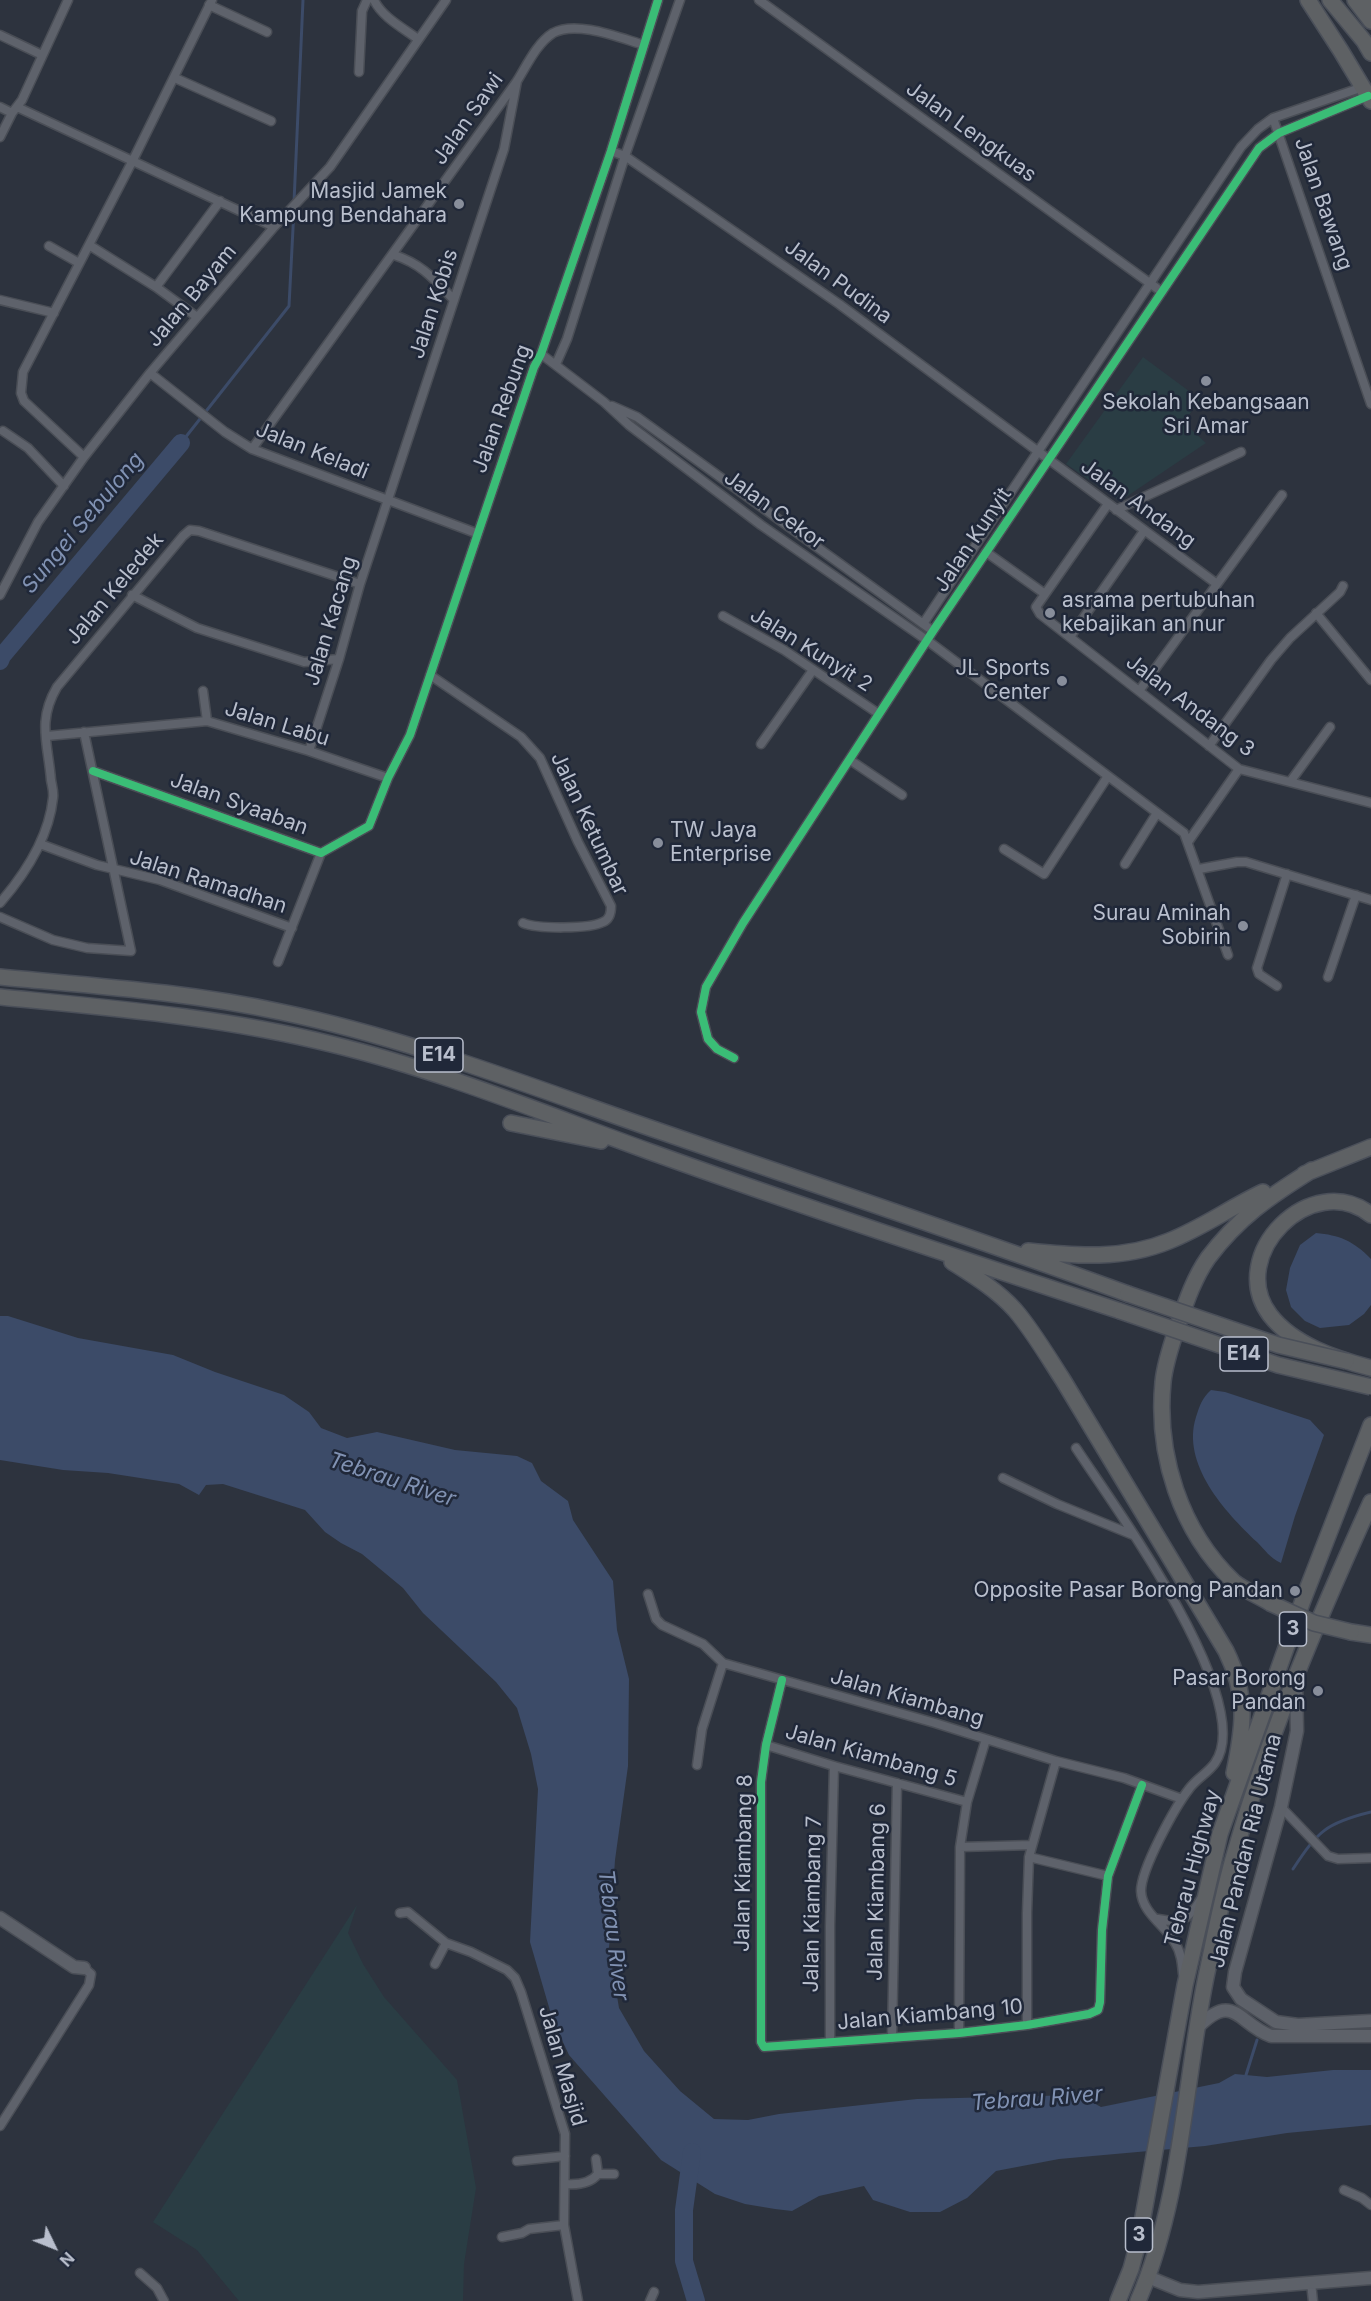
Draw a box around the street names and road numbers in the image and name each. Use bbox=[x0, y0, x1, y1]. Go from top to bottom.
street label: Jalan Sawi bbox=[427, 68, 509, 170]
street label: Jalan Lengkuas bbox=[901, 76, 1041, 188]
street label: Jalan Bawang bbox=[1288, 134, 1358, 274]
street label: Jalan Pudina bbox=[779, 234, 897, 330]
street label: Jalan Bayam bbox=[142, 240, 242, 352]
street label: Jalan Kobis bbox=[404, 246, 464, 362]
street label: Jalan Rebung bbox=[467, 341, 537, 477]
street label: Jalan Keladi bbox=[252, 417, 372, 485]
street label: Jalan Andang bbox=[1076, 454, 1200, 554]
street label: Jalan Cekor bbox=[719, 465, 829, 555]
street label: Jalan Kunyit bbox=[929, 483, 1017, 597]
street label: Jalan Keledek bbox=[61, 528, 169, 650]
street label: Jalan Kacang bbox=[299, 553, 363, 689]
street label: Jalan Kunyit 2 bbox=[745, 602, 877, 698]
street label: Jalan Andang 3 bbox=[1121, 649, 1259, 763]
street label: Jalan Labu bbox=[222, 696, 332, 752]
street label: Jalan Ketumbar bbox=[545, 748, 633, 900]
street label: Jalan Syaaban bbox=[167, 767, 311, 841]
street label: Jalan Ramadhan bbox=[126, 845, 290, 919]
road number: E14 bbox=[415, 1038, 463, 1072]
road number: E14 bbox=[1220, 1337, 1268, 1371]
road number: 3 bbox=[1280, 1612, 1306, 1646]
street label: Jalan Kiambang bbox=[827, 1664, 987, 1732]
street label: Jalan Kiambang 5 bbox=[782, 1719, 960, 1793]
street label: Jalan Pandan Ria Utama bbox=[1205, 1731, 1287, 1971]
street label: Jalan Kiambang 8 bbox=[730, 1774, 758, 1952]
street label: Tebrau Highway bbox=[1160, 1787, 1226, 1949]
street label: Jalan Kiambang 6 bbox=[863, 1803, 891, 1981]
street label: Jalan Kiambang 7 bbox=[799, 1815, 827, 1993]
street label: Jalan Kiambang 10 bbox=[836, 1994, 1024, 2036]
street label: Jalan Masjid bbox=[533, 2003, 591, 2129]
road number: 3 bbox=[1126, 2218, 1152, 2252]

